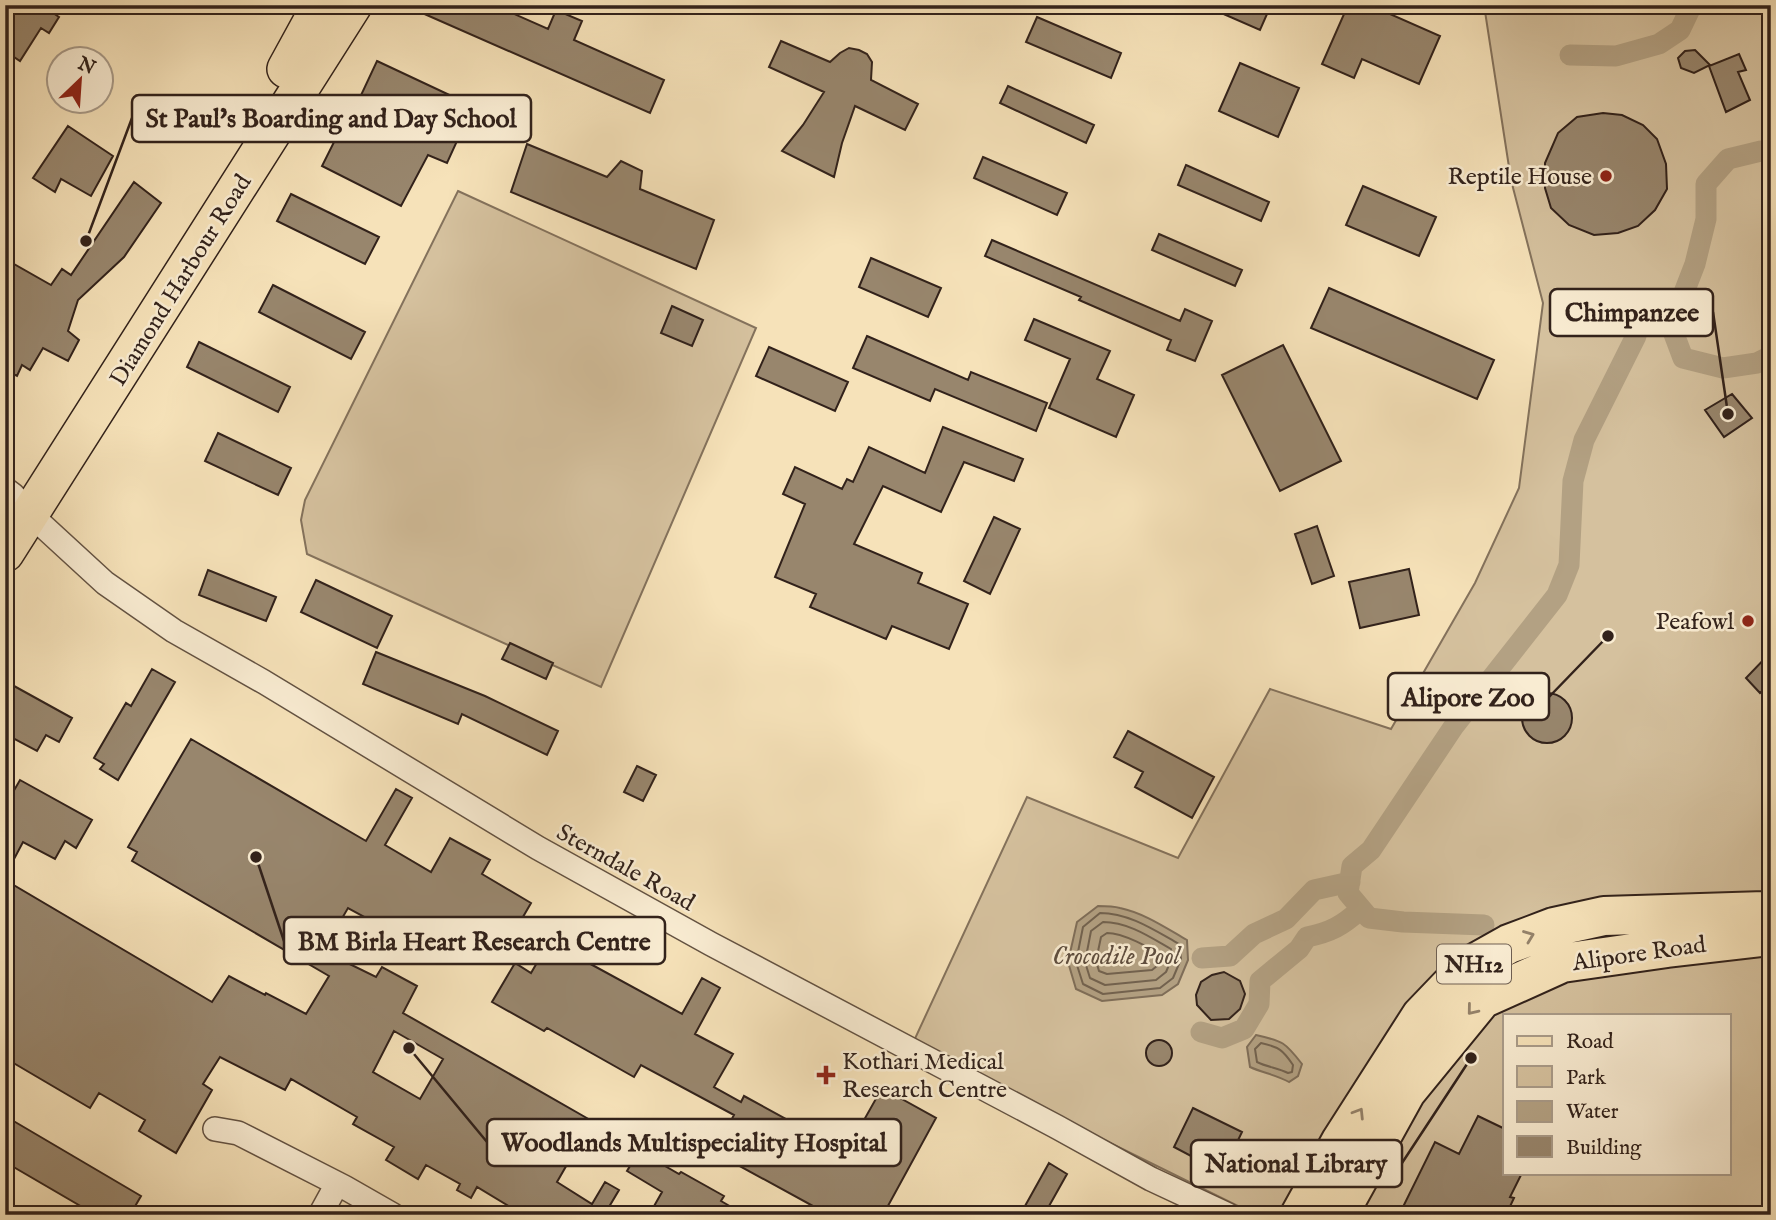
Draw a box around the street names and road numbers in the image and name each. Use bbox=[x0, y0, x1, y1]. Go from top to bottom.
street label: Diamond Harbour Road bbox=[103, 169, 259, 393]
street label: Sterndale Road bbox=[551, 818, 700, 919]
street label: Alipore Road bbox=[1570, 930, 1708, 979]
road number: NH12 bbox=[1437, 945, 1511, 984]

